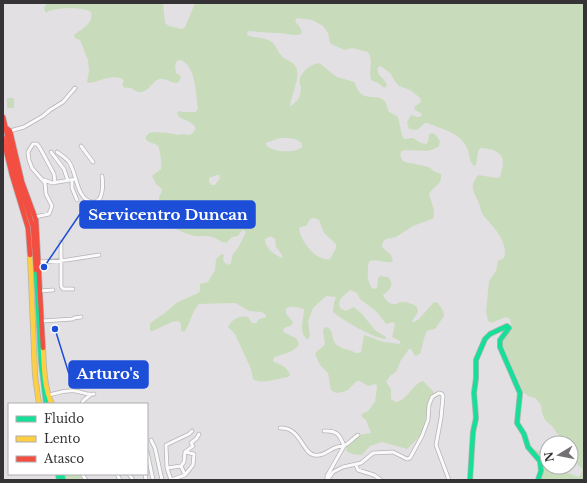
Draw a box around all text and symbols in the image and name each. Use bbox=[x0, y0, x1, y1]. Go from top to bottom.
callout: Servicentro Duncan bbox=[80, 201, 255, 228]
text: Servicentro Duncan bbox=[88, 205, 248, 224]
callout: Arturo's bbox=[69, 361, 148, 388]
text: Arturo's bbox=[76, 364, 139, 383]
legend bbox=[8, 403, 148, 475]
text: Fluido bbox=[44, 411, 84, 426]
text: Lento bbox=[44, 431, 80, 446]
north arrow bbox=[539, 435, 579, 475]
text: N bbox=[541, 450, 557, 463]
text: Atasco bbox=[43, 451, 84, 466]

